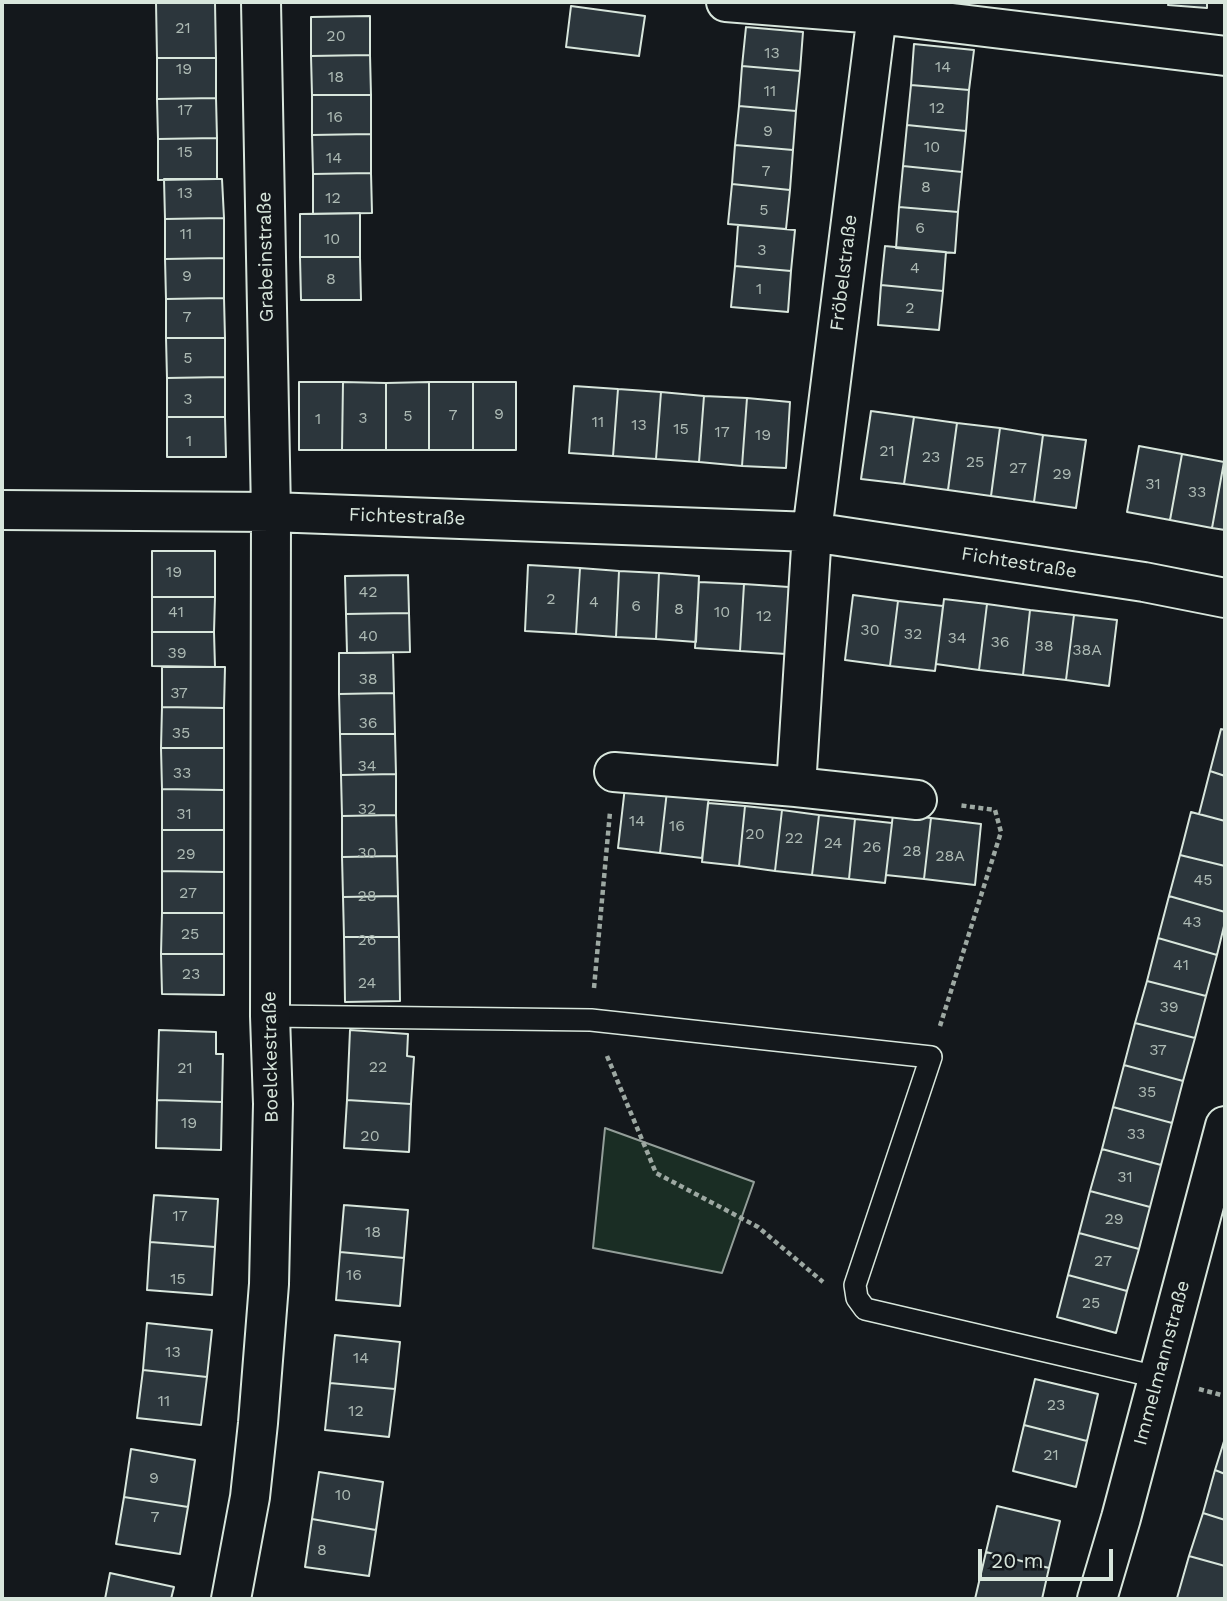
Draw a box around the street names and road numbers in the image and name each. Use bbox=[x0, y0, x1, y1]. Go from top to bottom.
street label: Grabeinstraße bbox=[253, 192, 279, 322]
street label: Fröbelstraße bbox=[826, 213, 862, 333]
street label: Fichtestraße bbox=[348, 504, 466, 530]
street label: Fichtestraße bbox=[960, 543, 1078, 583]
street label: Boelckestraße bbox=[258, 991, 284, 1123]
street label: Immelmannstraße bbox=[1129, 1278, 1195, 1448]

